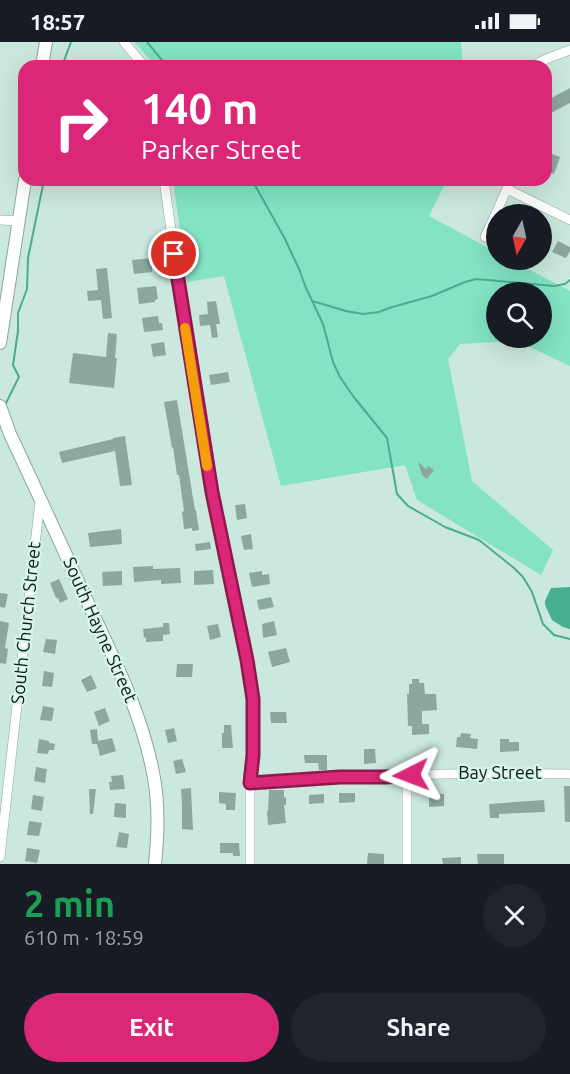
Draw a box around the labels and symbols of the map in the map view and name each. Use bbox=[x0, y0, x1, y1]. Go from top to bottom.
north arrow bbox=[486, 204, 552, 270]
pin bbox=[148, 228, 199, 279]
street label: South Church Street bbox=[7, 541, 43, 705]
street label: South Hayne Street bbox=[60, 554, 142, 705]
position arrow bbox=[379, 743, 443, 807]
street label: Bay Street bbox=[458, 762, 542, 782]

